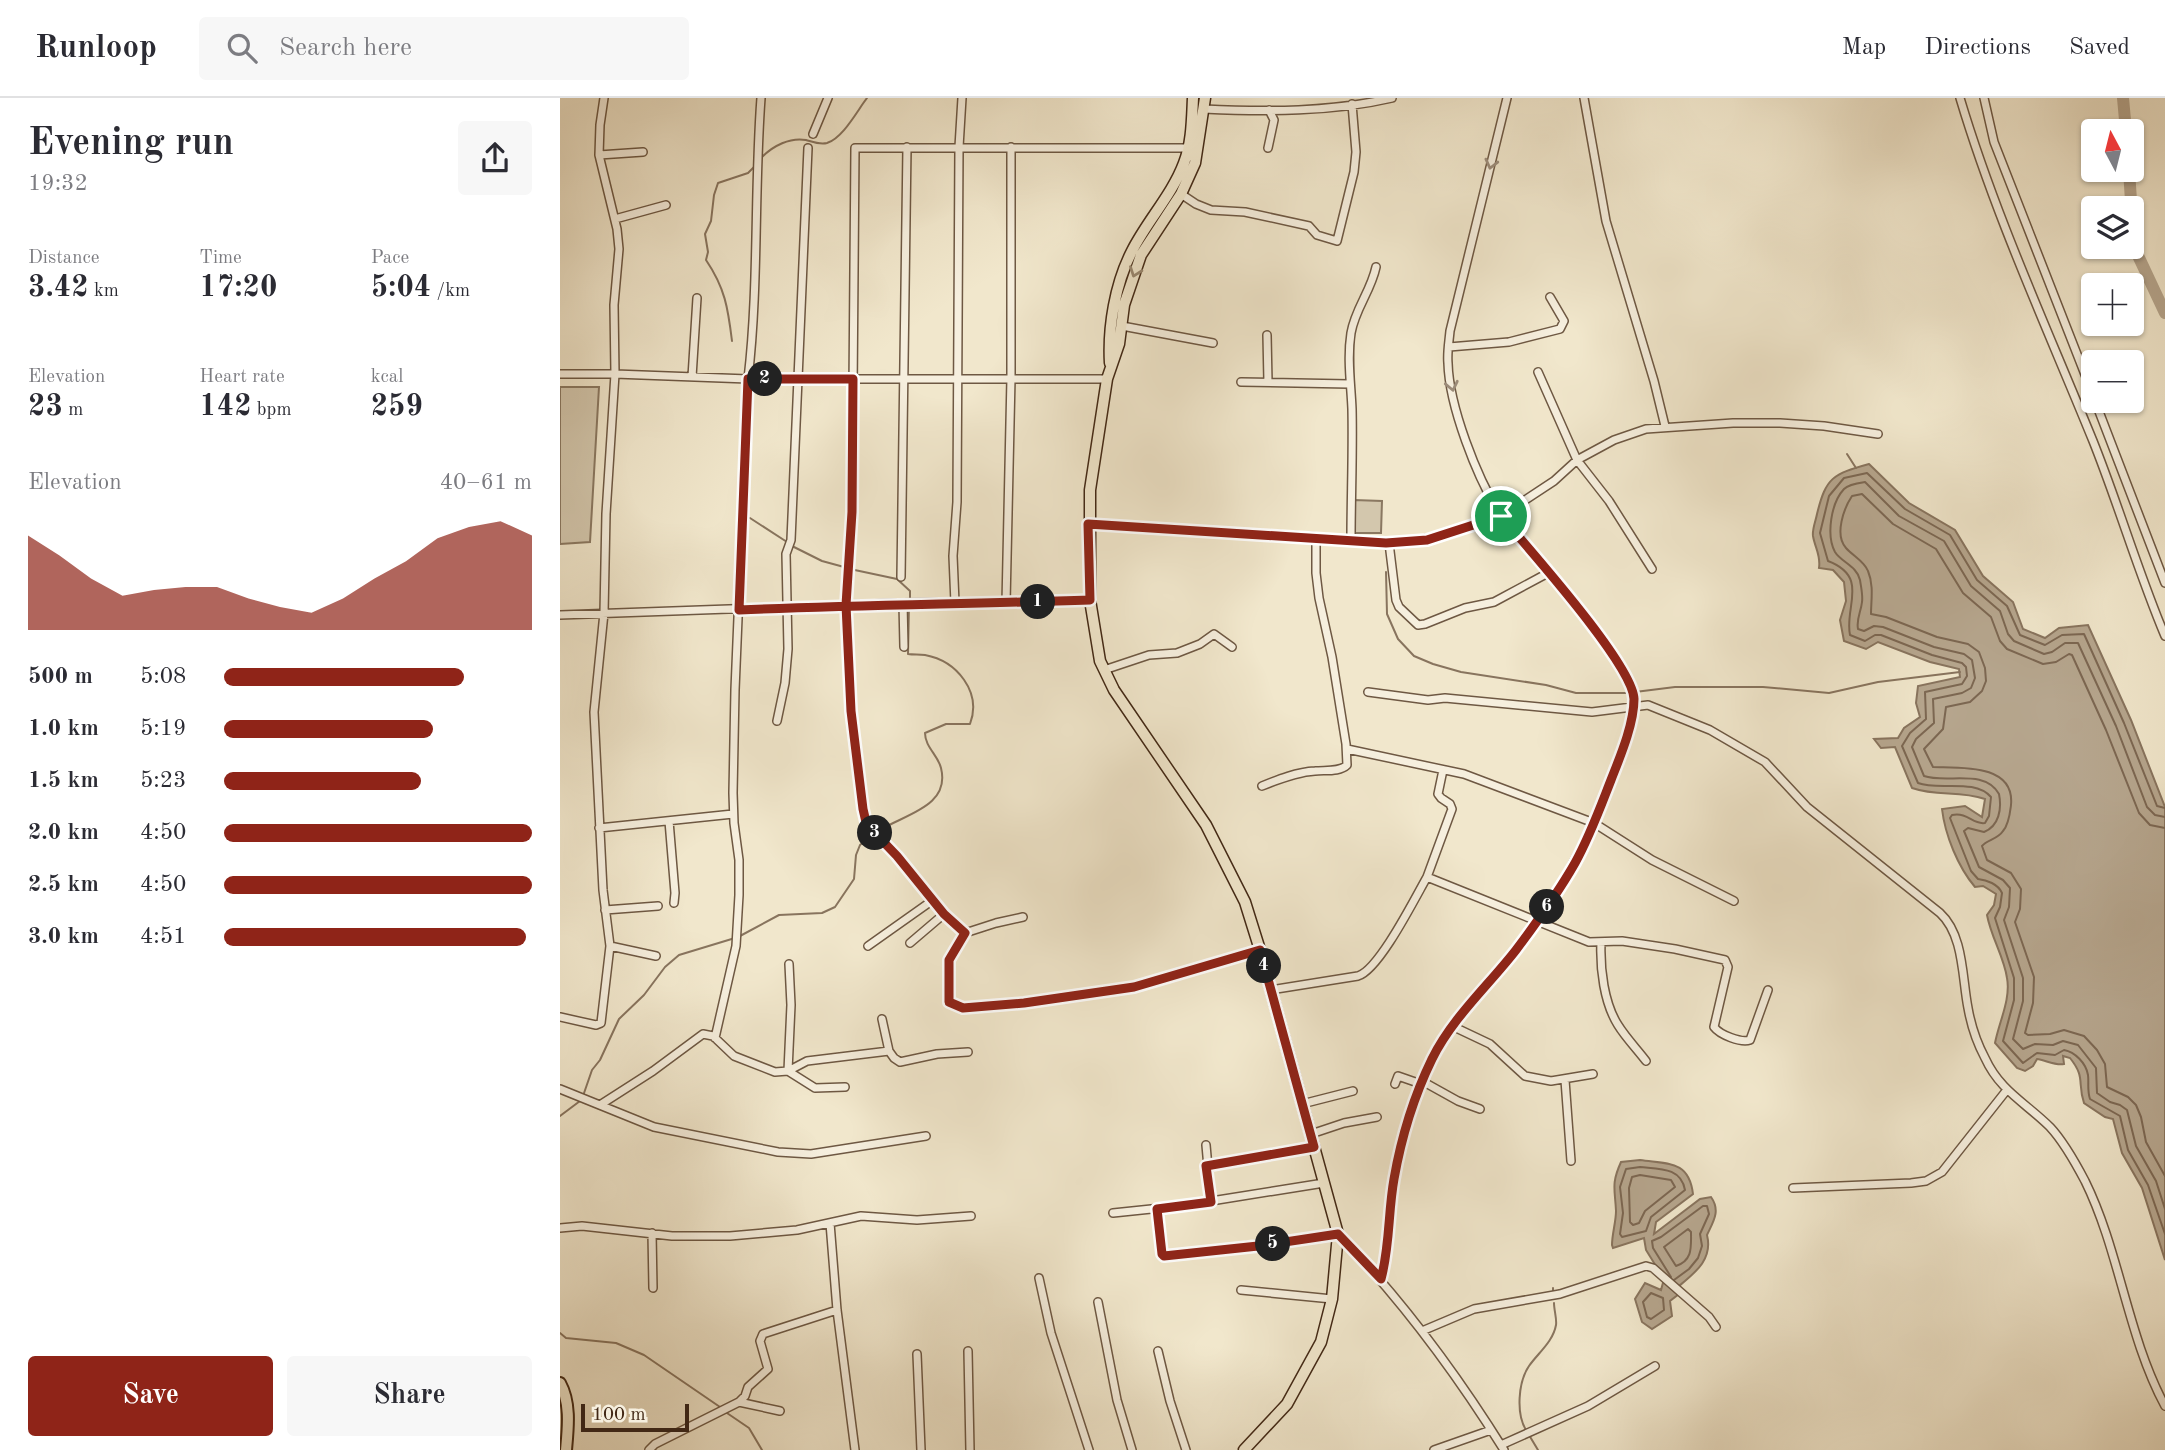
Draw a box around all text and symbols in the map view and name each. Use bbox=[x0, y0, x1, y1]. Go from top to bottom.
search box bbox=[199, 17, 689, 80]
icon: search bbox=[223, 29, 261, 67]
text: Runloop bbox=[35, 32, 157, 65]
text: Search here bbox=[279, 35, 412, 61]
text: Map bbox=[1842, 36, 1886, 60]
text: Directions bbox=[1924, 36, 2031, 60]
text: Saved bbox=[2069, 36, 2130, 60]
north arrow bbox=[2081, 119, 2144, 182]
map controls bbox=[2081, 119, 2144, 413]
button: share bbox=[458, 121, 532, 195]
text: Evening run bbox=[28, 125, 234, 163]
one-way arrow bbox=[1485, 158, 1499, 170]
text: 19:32 bbox=[28, 172, 88, 195]
button: layers bbox=[2081, 196, 2144, 259]
text: Distance bbox=[28, 249, 100, 268]
text: Time bbox=[199, 249, 242, 268]
text: Pace bbox=[371, 249, 409, 268]
one-way arrow bbox=[1129, 265, 1143, 277]
text: 3.42 bbox=[28, 273, 89, 303]
text: 17:20 bbox=[199, 273, 277, 303]
text: 5:04 bbox=[371, 273, 431, 303]
button: + bbox=[2081, 273, 2144, 336]
text: km bbox=[89, 282, 119, 301]
text: /km bbox=[431, 282, 470, 301]
button: − bbox=[2081, 350, 2144, 413]
pin: 2 bbox=[748, 362, 782, 396]
text: Elevation bbox=[28, 368, 105, 387]
text: Heart rate bbox=[199, 368, 285, 387]
text: kcal bbox=[371, 368, 403, 387]
text: 2 bbox=[759, 369, 770, 388]
one-way arrow bbox=[1443, 380, 1458, 392]
text: 23 bbox=[28, 392, 63, 422]
text: 142 bbox=[199, 392, 252, 422]
text: 259 bbox=[371, 392, 423, 422]
text: m bbox=[63, 401, 83, 420]
text: bpm bbox=[252, 401, 292, 420]
text: Elevation bbox=[28, 471, 122, 494]
text: 40–61 m bbox=[440, 471, 532, 494]
pin bbox=[1471, 486, 1531, 546]
icon: arrive bbox=[1482, 497, 1520, 535]
pin: 1 bbox=[1021, 584, 1056, 620]
text: 1 bbox=[1032, 592, 1043, 611]
text: 500 m bbox=[28, 665, 93, 688]
text: 5:08 bbox=[140, 665, 186, 688]
text: 1.0 km bbox=[28, 717, 99, 740]
text: 5:19 bbox=[140, 717, 186, 740]
text: 1.5 km bbox=[28, 769, 99, 792]
text: 5:23 bbox=[140, 769, 186, 792]
pin: 3 bbox=[858, 816, 892, 850]
text: 2.0 km bbox=[28, 821, 99, 844]
text: 4:50 bbox=[140, 821, 186, 844]
text: 3 bbox=[869, 823, 880, 842]
text: 2.5 km bbox=[28, 873, 99, 896]
text: 4:50 bbox=[140, 873, 186, 896]
pin: 6 bbox=[1530, 890, 1564, 924]
text: 6 bbox=[1541, 897, 1552, 916]
text: 3.0 km bbox=[28, 925, 99, 948]
text: 4:51 bbox=[140, 925, 186, 948]
pin: 4 bbox=[1246, 948, 1282, 984]
text: 4 bbox=[1258, 956, 1269, 975]
pin: 5 bbox=[1256, 1226, 1290, 1262]
text: 5 bbox=[1267, 1234, 1278, 1253]
button: Save bbox=[28, 1356, 273, 1436]
button: Share bbox=[287, 1356, 532, 1436]
scale bar bbox=[581, 1401, 690, 1433]
text: 100 m bbox=[592, 1406, 645, 1425]

